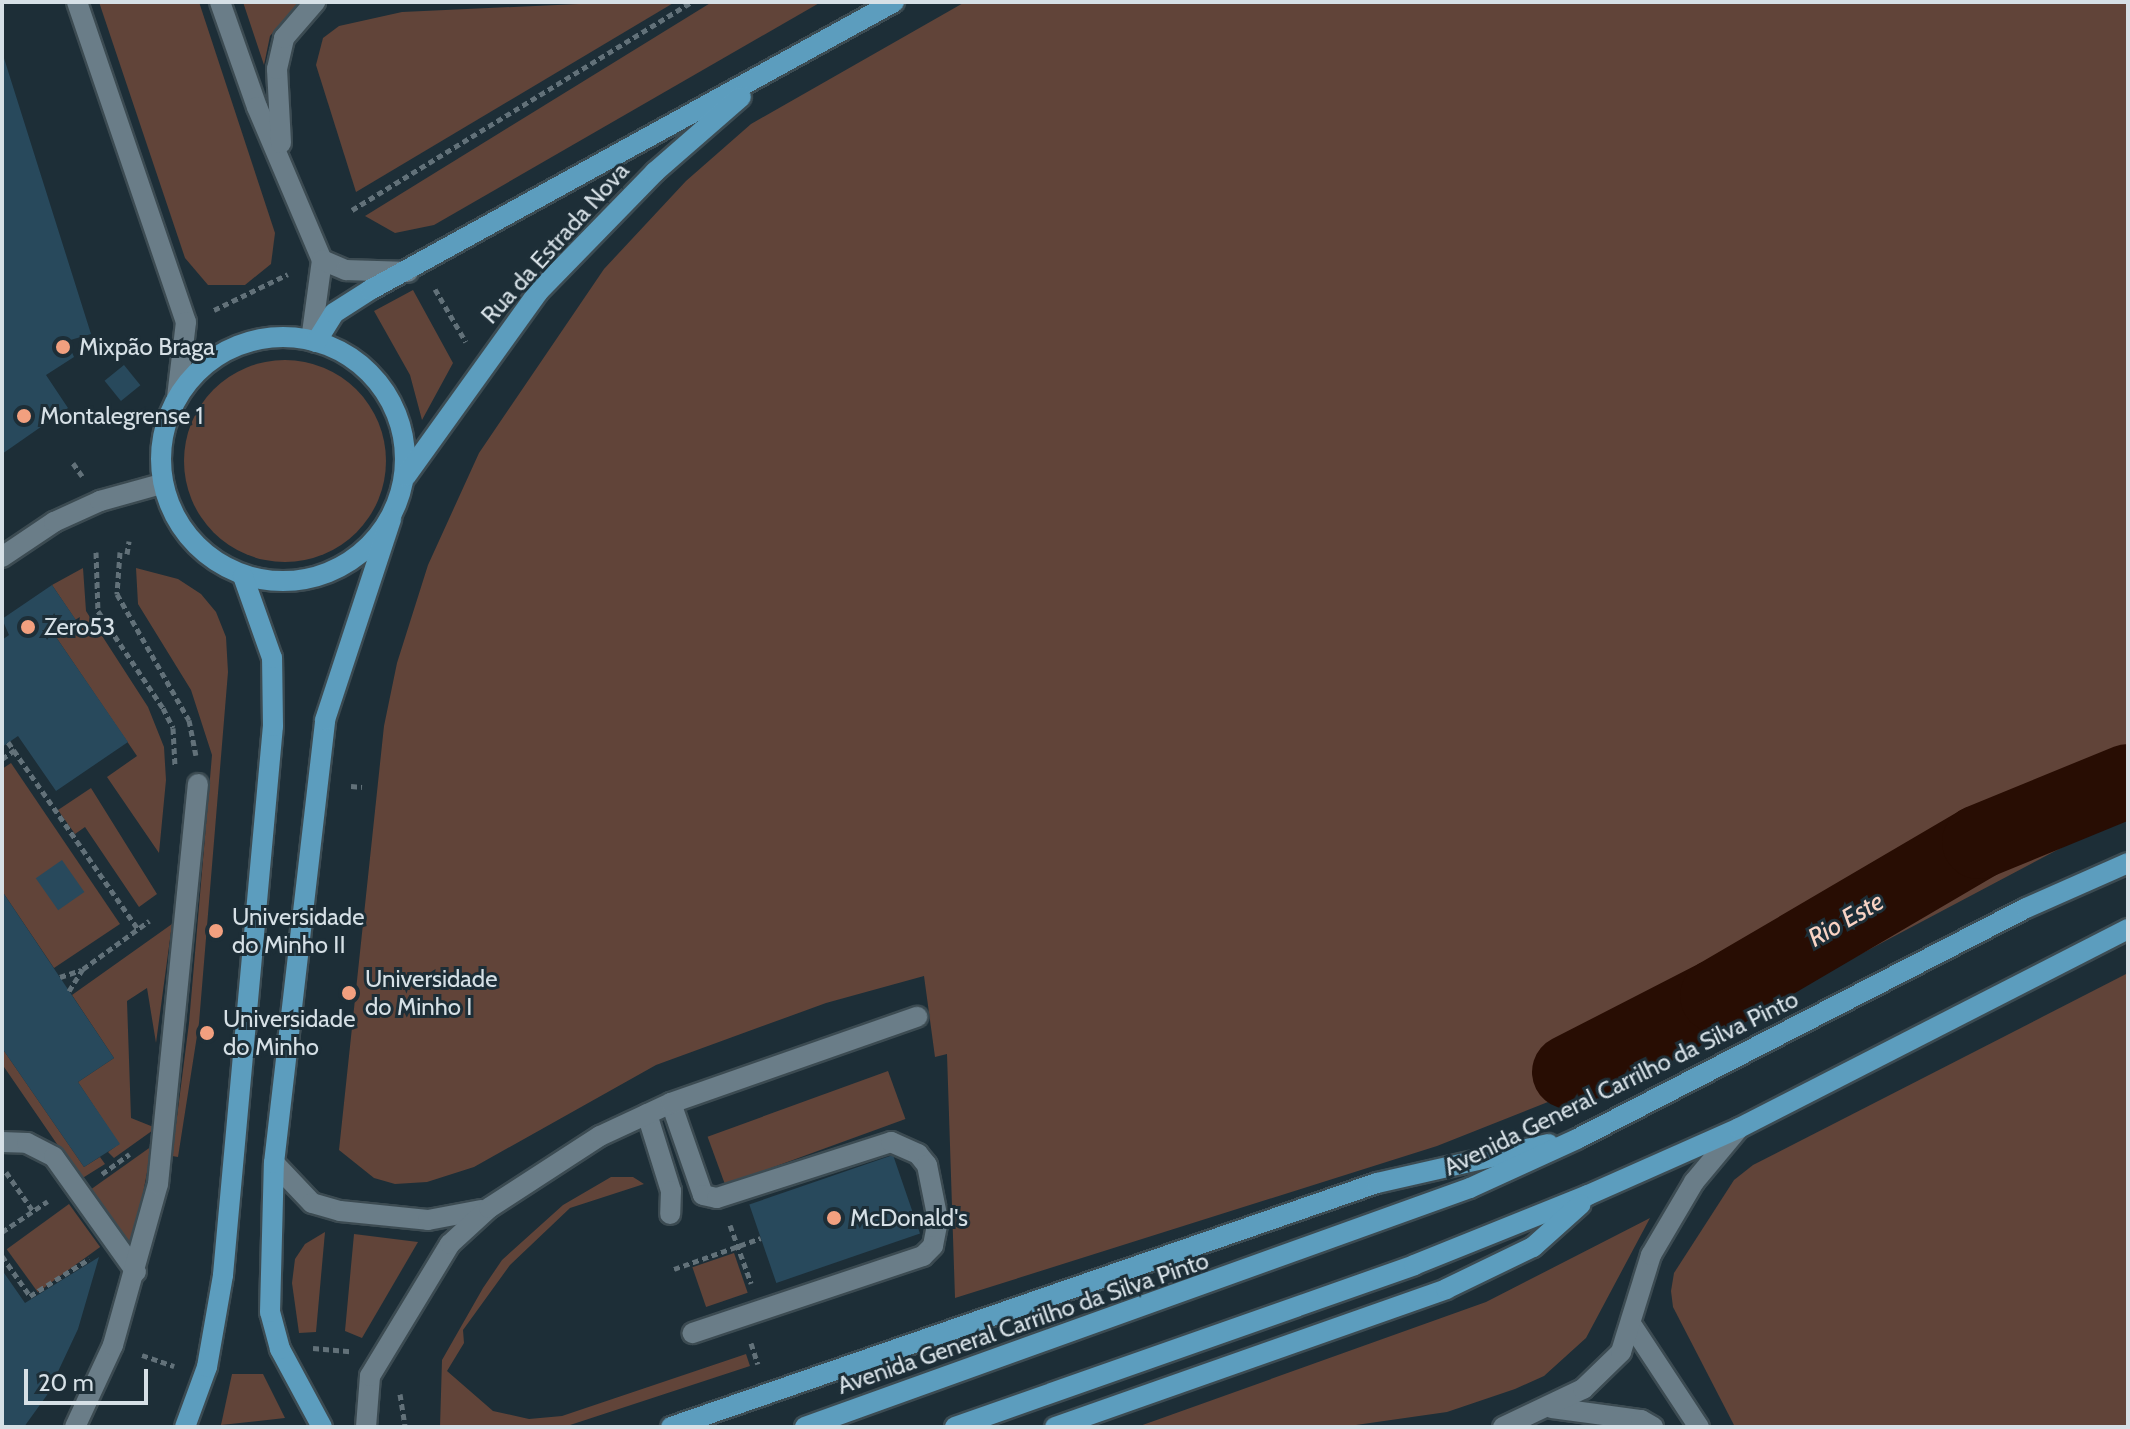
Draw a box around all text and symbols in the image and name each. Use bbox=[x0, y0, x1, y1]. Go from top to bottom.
street label: Rua da Estrada Nova bbox=[475, 156, 635, 330]
place label: Mixpão Braga bbox=[79, 333, 215, 361]
marker: Mixpão Braga bbox=[54, 338, 72, 356]
place label: Montalegrense 1 bbox=[40, 402, 203, 430]
marker: Montalegrense 1 bbox=[15, 407, 33, 425]
place label: Zero53 bbox=[44, 613, 115, 641]
marker: Zero53 bbox=[19, 618, 37, 636]
water label: Rio Este bbox=[1803, 886, 1889, 954]
place label: Universidade do Minho II bbox=[232, 903, 364, 959]
marker: Universidade do Minho II bbox=[207, 922, 225, 940]
place label: Universidade do Minho I bbox=[365, 965, 497, 1021]
marker: Universidade do Minho I bbox=[340, 984, 358, 1002]
street label: Avenida General Carrilho da Silva Pinto bbox=[1439, 984, 1803, 1182]
place label: Universidade do Minho bbox=[223, 1005, 355, 1061]
marker: Universidade do Minho bbox=[198, 1024, 216, 1042]
place label: McDonald's bbox=[850, 1204, 968, 1232]
marker: McDonald's bbox=[825, 1209, 843, 1227]
street label: Avenida General Carrilho da Silva Pinto bbox=[834, 1246, 1212, 1400]
scale bar bbox=[28, 1353, 152, 1403]
text: 20 m bbox=[38, 1368, 94, 1397]

